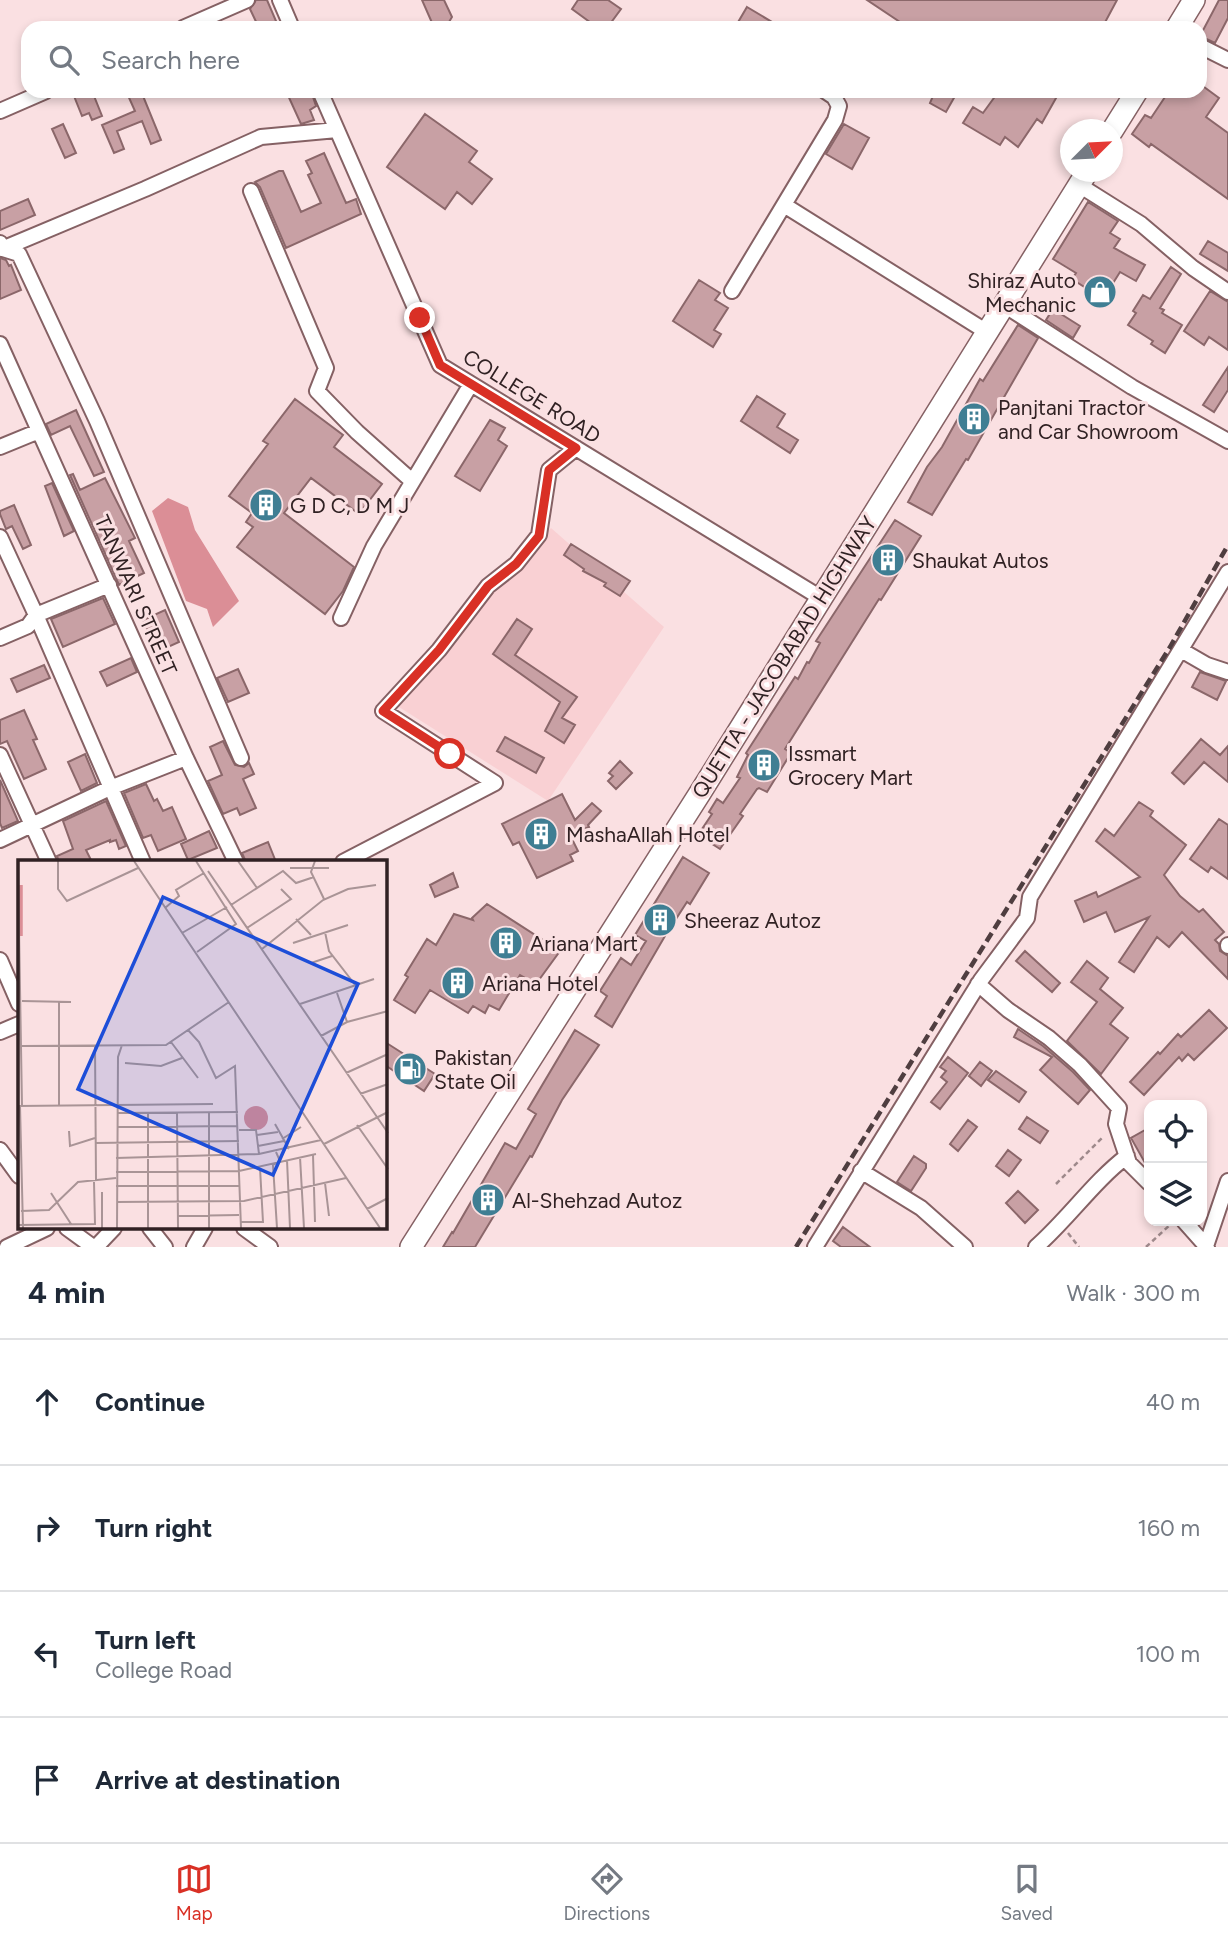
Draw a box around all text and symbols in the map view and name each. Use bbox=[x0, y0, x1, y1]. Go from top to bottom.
search box bbox=[21, 21, 1207, 98]
icon: search bbox=[45, 41, 83, 79]
text: Search here bbox=[101, 44, 240, 76]
north arrow bbox=[1060, 119, 1123, 182]
place label: Shiraz Auto Mechanic bbox=[967, 268, 1076, 317]
shop icon: Shiraz Auto Mechanic bbox=[1081, 273, 1119, 311]
route end bbox=[404, 302, 435, 333]
street label: COLLEGE ROAD bbox=[459, 344, 605, 448]
place label: Panjtani Tractor and Car Showroom bbox=[998, 395, 1178, 444]
building icon: Panjtani Tractor and Car Showroom bbox=[955, 400, 993, 438]
building icon: G D C, D M J bbox=[247, 486, 285, 524]
place label: G D C, D M J bbox=[290, 493, 409, 518]
street label: TANWARI STREET bbox=[90, 511, 183, 679]
street label: QUETTA - JACOBABAD HIGHWAY bbox=[687, 511, 882, 803]
building icon: Shaukat Autos bbox=[869, 541, 907, 579]
place label: Shaukat Autos bbox=[912, 548, 1049, 573]
route start bbox=[434, 738, 465, 769]
place label: Issmart Grocery Mart bbox=[788, 741, 913, 790]
building icon: Issmart Grocery Mart bbox=[745, 746, 783, 784]
building icon: MashaAllah Hotel bbox=[522, 815, 560, 853]
place label: MashaAllah Hotel bbox=[566, 822, 730, 847]
inset map bbox=[18, 860, 387, 1230]
building icon: Sheeraz Autoz bbox=[641, 901, 679, 939]
place label: Sheeraz Autoz bbox=[684, 908, 821, 933]
building icon: Ariana Mart bbox=[487, 924, 525, 962]
place label: Ariana Mart bbox=[530, 931, 638, 956]
building icon: Ariana Hotel bbox=[439, 964, 477, 1002]
place label: Ariana Hotel bbox=[482, 971, 598, 996]
place label: Pakistan State Oil bbox=[434, 1045, 516, 1094]
fuel station icon: Pakistan State Oil bbox=[391, 1050, 429, 1088]
map controls bbox=[1144, 1100, 1207, 1226]
button: locate bbox=[1144, 1100, 1207, 1163]
button: layers bbox=[1144, 1163, 1207, 1226]
building icon: Al-Shehzad Autoz bbox=[469, 1181, 507, 1219]
place label: Al-Shehzad Autoz bbox=[512, 1188, 682, 1213]
text: 4 min bbox=[28, 1274, 105, 1311]
text: Walk · 300 m bbox=[1066, 1279, 1200, 1307]
icon: ahead bbox=[28, 1383, 66, 1421]
text: Continue bbox=[95, 1386, 205, 1418]
text: 40 m bbox=[1146, 1388, 1200, 1416]
icon: right bbox=[28, 1509, 66, 1547]
text: Turn right bbox=[95, 1512, 212, 1544]
text: 160 m bbox=[1137, 1514, 1200, 1542]
text: Turn left bbox=[95, 1624, 196, 1656]
icon: left bbox=[28, 1635, 66, 1673]
text: 100 m bbox=[1136, 1640, 1200, 1668]
text: College Road bbox=[95, 1656, 232, 1684]
icon: arrive bbox=[28, 1761, 66, 1799]
text: Arrive at destination bbox=[95, 1764, 340, 1796]
tab: Map bbox=[175, 1860, 213, 1925]
tab: Directions bbox=[563, 1860, 650, 1925]
tab: Saved bbox=[1000, 1860, 1053, 1925]

